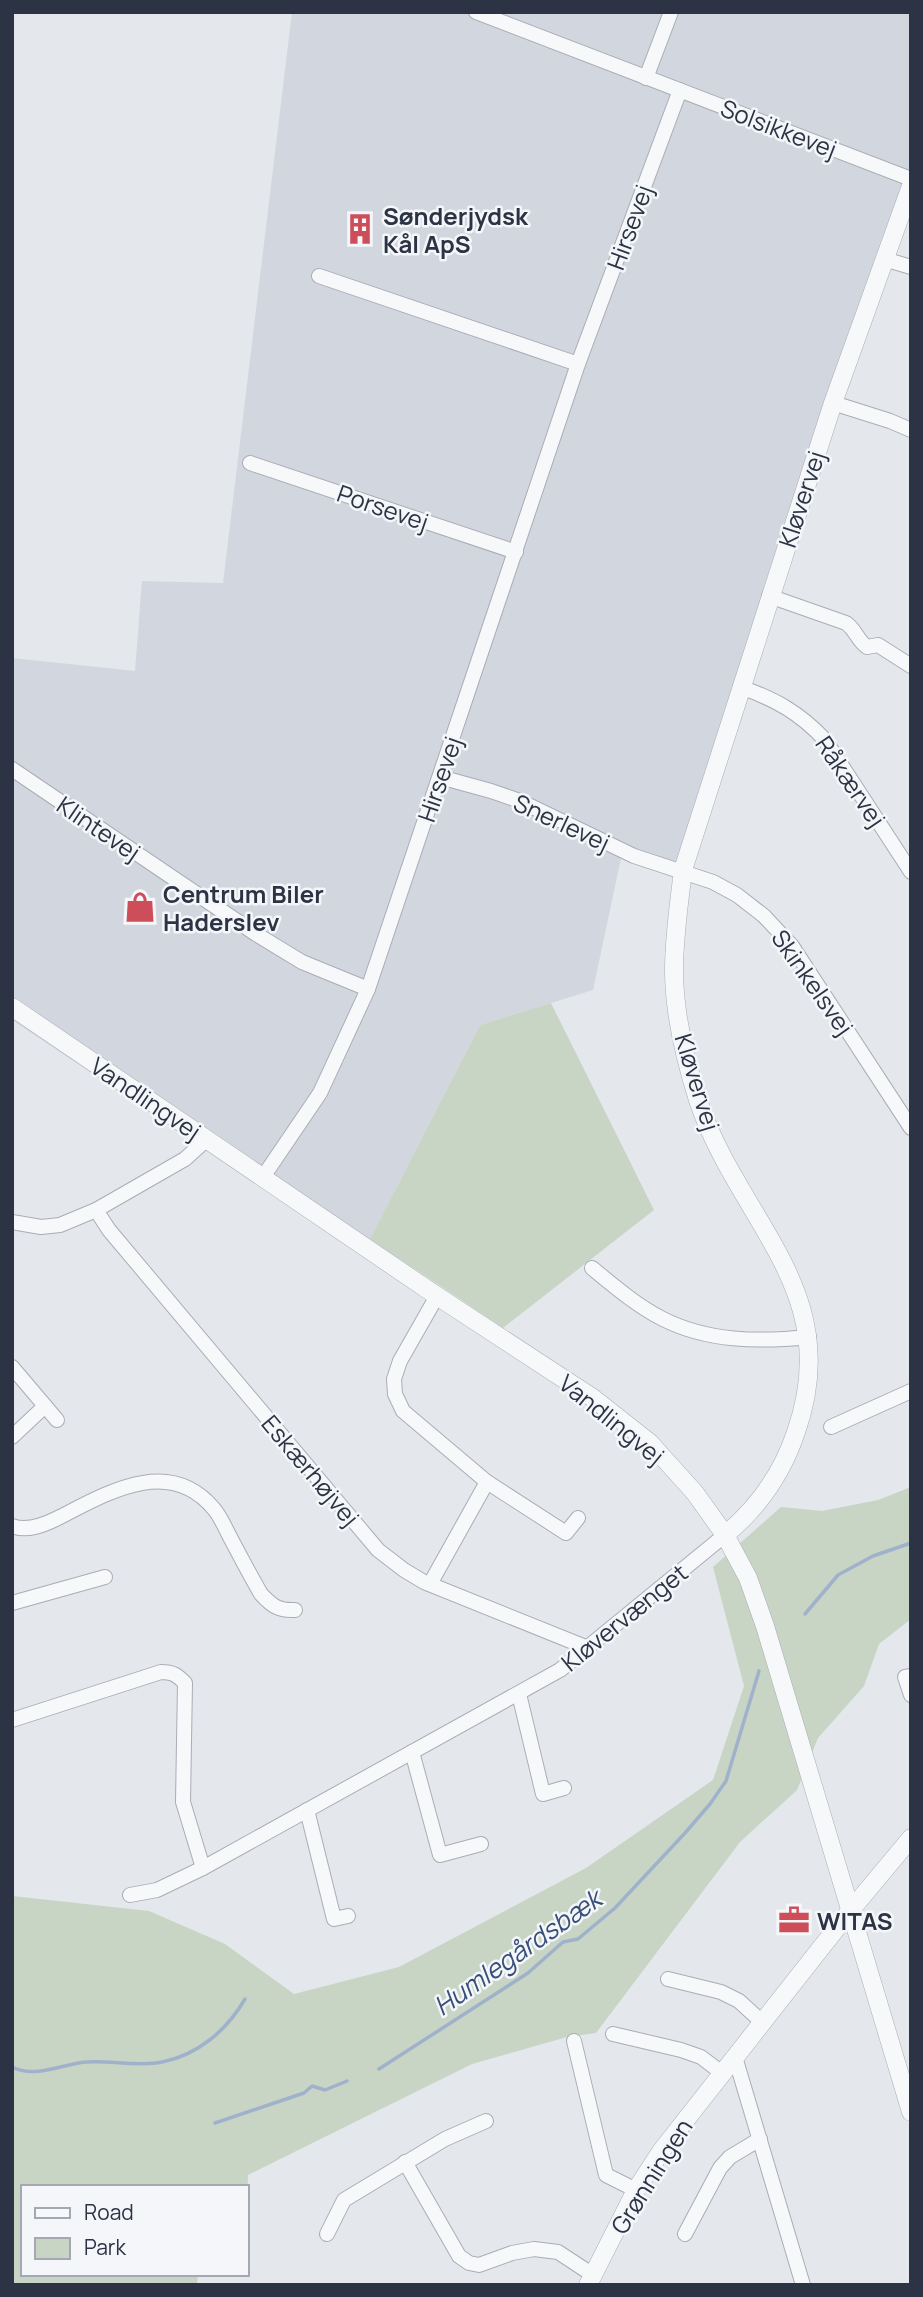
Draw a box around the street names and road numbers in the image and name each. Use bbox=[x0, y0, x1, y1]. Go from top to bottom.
street label: Solsikkevej bbox=[716, 91, 842, 165]
street label: Hirsevej bbox=[598, 180, 660, 274]
street label: Kløvervej bbox=[770, 446, 832, 552]
street label: Porsevej bbox=[333, 476, 433, 538]
street label: Råkærvej bbox=[808, 729, 894, 833]
street label: Hirsevej bbox=[409, 732, 469, 826]
street label: Snerlevej bbox=[509, 785, 615, 859]
street label: Klintevej bbox=[51, 788, 147, 868]
street label: Skinkelsvej bbox=[765, 923, 861, 1041]
street label: Kløvervej bbox=[668, 1029, 728, 1135]
street label: Vandlingvej bbox=[84, 1049, 208, 1147]
street label: Vandlingvej bbox=[552, 1366, 672, 1472]
street label: Eskærhøjvej bbox=[255, 1407, 367, 1533]
street label: Kløvervænget bbox=[554, 1556, 694, 1678]
street label: Grønningen bbox=[603, 2112, 699, 2240]

